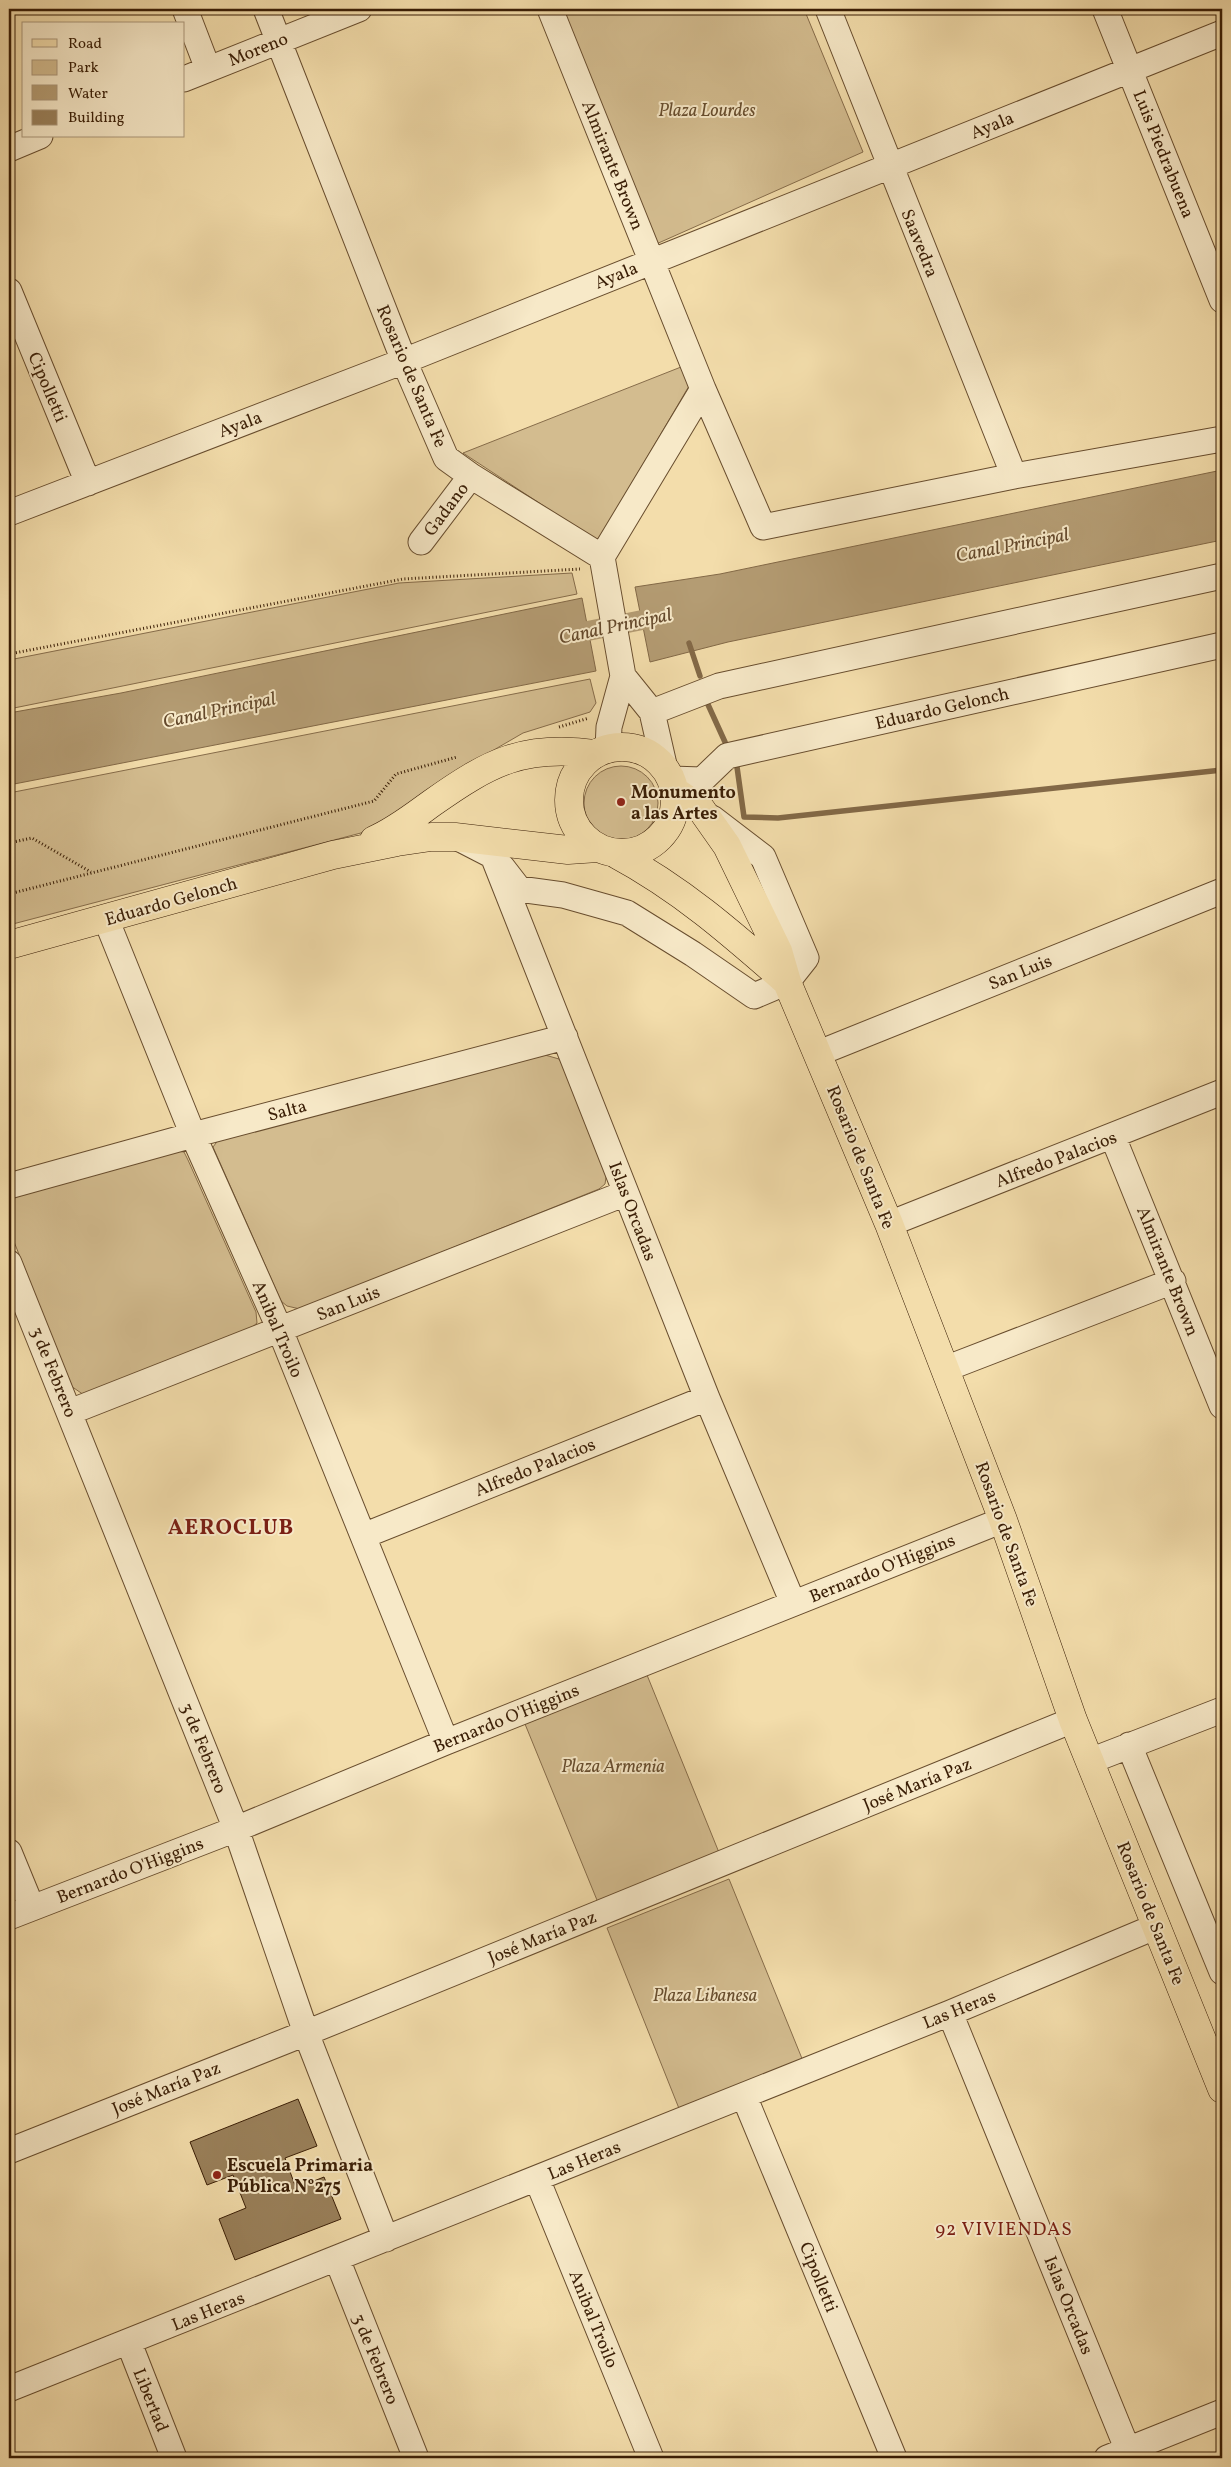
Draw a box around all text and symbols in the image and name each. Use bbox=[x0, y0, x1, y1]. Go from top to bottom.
legend bbox=[22, 22, 185, 138]
street label: Moreno bbox=[225, 27, 292, 74]
text: Road bbox=[68, 34, 102, 55]
text: Park bbox=[68, 58, 99, 79]
text: Water bbox=[68, 84, 108, 105]
street label: Luis Piedrabuena bbox=[1125, 87, 1200, 222]
street label: Almirante Brown bbox=[574, 97, 649, 234]
park label: Plaza Lourdes bbox=[658, 99, 756, 124]
street label: Ayala bbox=[967, 106, 1018, 146]
text: Building bbox=[68, 108, 125, 129]
street label: Saavedra bbox=[894, 206, 944, 282]
street label: Ayala bbox=[591, 256, 642, 296]
street label: Rosario de Santa Fe bbox=[369, 301, 452, 452]
street label: Cipolletti bbox=[21, 349, 73, 427]
street label: Ayala bbox=[215, 406, 266, 445]
street label: Gadano bbox=[419, 478, 476, 542]
water label: Canal Principal bbox=[954, 522, 1071, 570]
water label: Canal Principal bbox=[557, 602, 674, 652]
street label: Eduardo Gelonch bbox=[873, 682, 1012, 737]
water label: Canal Principal bbox=[161, 686, 278, 736]
place label: Monumento a las Artes bbox=[631, 781, 736, 827]
marker: Monumento a las Artes bbox=[615, 796, 627, 808]
street label: Eduardo Gelonch bbox=[102, 872, 241, 933]
street label: San Luis bbox=[985, 949, 1056, 997]
street label: Rosario de Santa Fe bbox=[819, 1082, 900, 1233]
street label: Salta bbox=[265, 1094, 310, 1129]
street label: Alfredo Palacios bbox=[992, 1126, 1121, 1195]
street label: Islas Orcadas bbox=[601, 1158, 662, 1265]
street label: Almirante Brown bbox=[1129, 1203, 1204, 1340]
street label: Anibal Troilo bbox=[245, 1277, 308, 1382]
street label: San Luis bbox=[313, 1280, 384, 1328]
street label: 3 de Febrero bbox=[23, 1323, 82, 1422]
street label: Alfredo Palacios bbox=[471, 1433, 600, 1504]
street label: Rosario de Santa Fe bbox=[968, 1458, 1043, 1611]
district label: AEROCLUB bbox=[168, 1513, 294, 1544]
street label: Bernardo O'Higgins bbox=[806, 1529, 959, 1610]
street label: Bernardo O'Higgins bbox=[430, 1679, 583, 1760]
street label: 3 de Febrero bbox=[173, 1699, 232, 1798]
street label: José María Paz bbox=[860, 1752, 976, 1819]
park label: Plaza Armenia bbox=[561, 1755, 665, 1780]
street label: Bernardo O'Higgins bbox=[53, 1832, 208, 1911]
street label: Rosario de Santa Fe bbox=[1109, 1838, 1190, 1989]
street label: José María Paz bbox=[485, 1905, 601, 1972]
park label: Plaza Libanesa bbox=[653, 1984, 757, 2009]
street label: Las Heras bbox=[919, 1984, 1000, 2036]
street label: José María Paz bbox=[109, 2056, 225, 2123]
street label: Las Heras bbox=[544, 2135, 625, 2187]
place label: Escuela Primaria Pública N°275 bbox=[227, 2154, 373, 2200]
marker: Escuela Primaria Pública N°275 bbox=[211, 2169, 223, 2181]
district label: 92 VIVIENDAS bbox=[935, 2217, 1073, 2243]
street label: Cipolletti bbox=[792, 2239, 843, 2317]
street label: Islas Orcadas bbox=[1036, 2253, 1099, 2359]
street label: Anibal Troilo bbox=[562, 2267, 624, 2372]
street label: Las Heras bbox=[168, 2286, 249, 2338]
street label: 3 de Febrero bbox=[345, 2310, 404, 2409]
street label: Libertad bbox=[125, 2365, 174, 2436]

